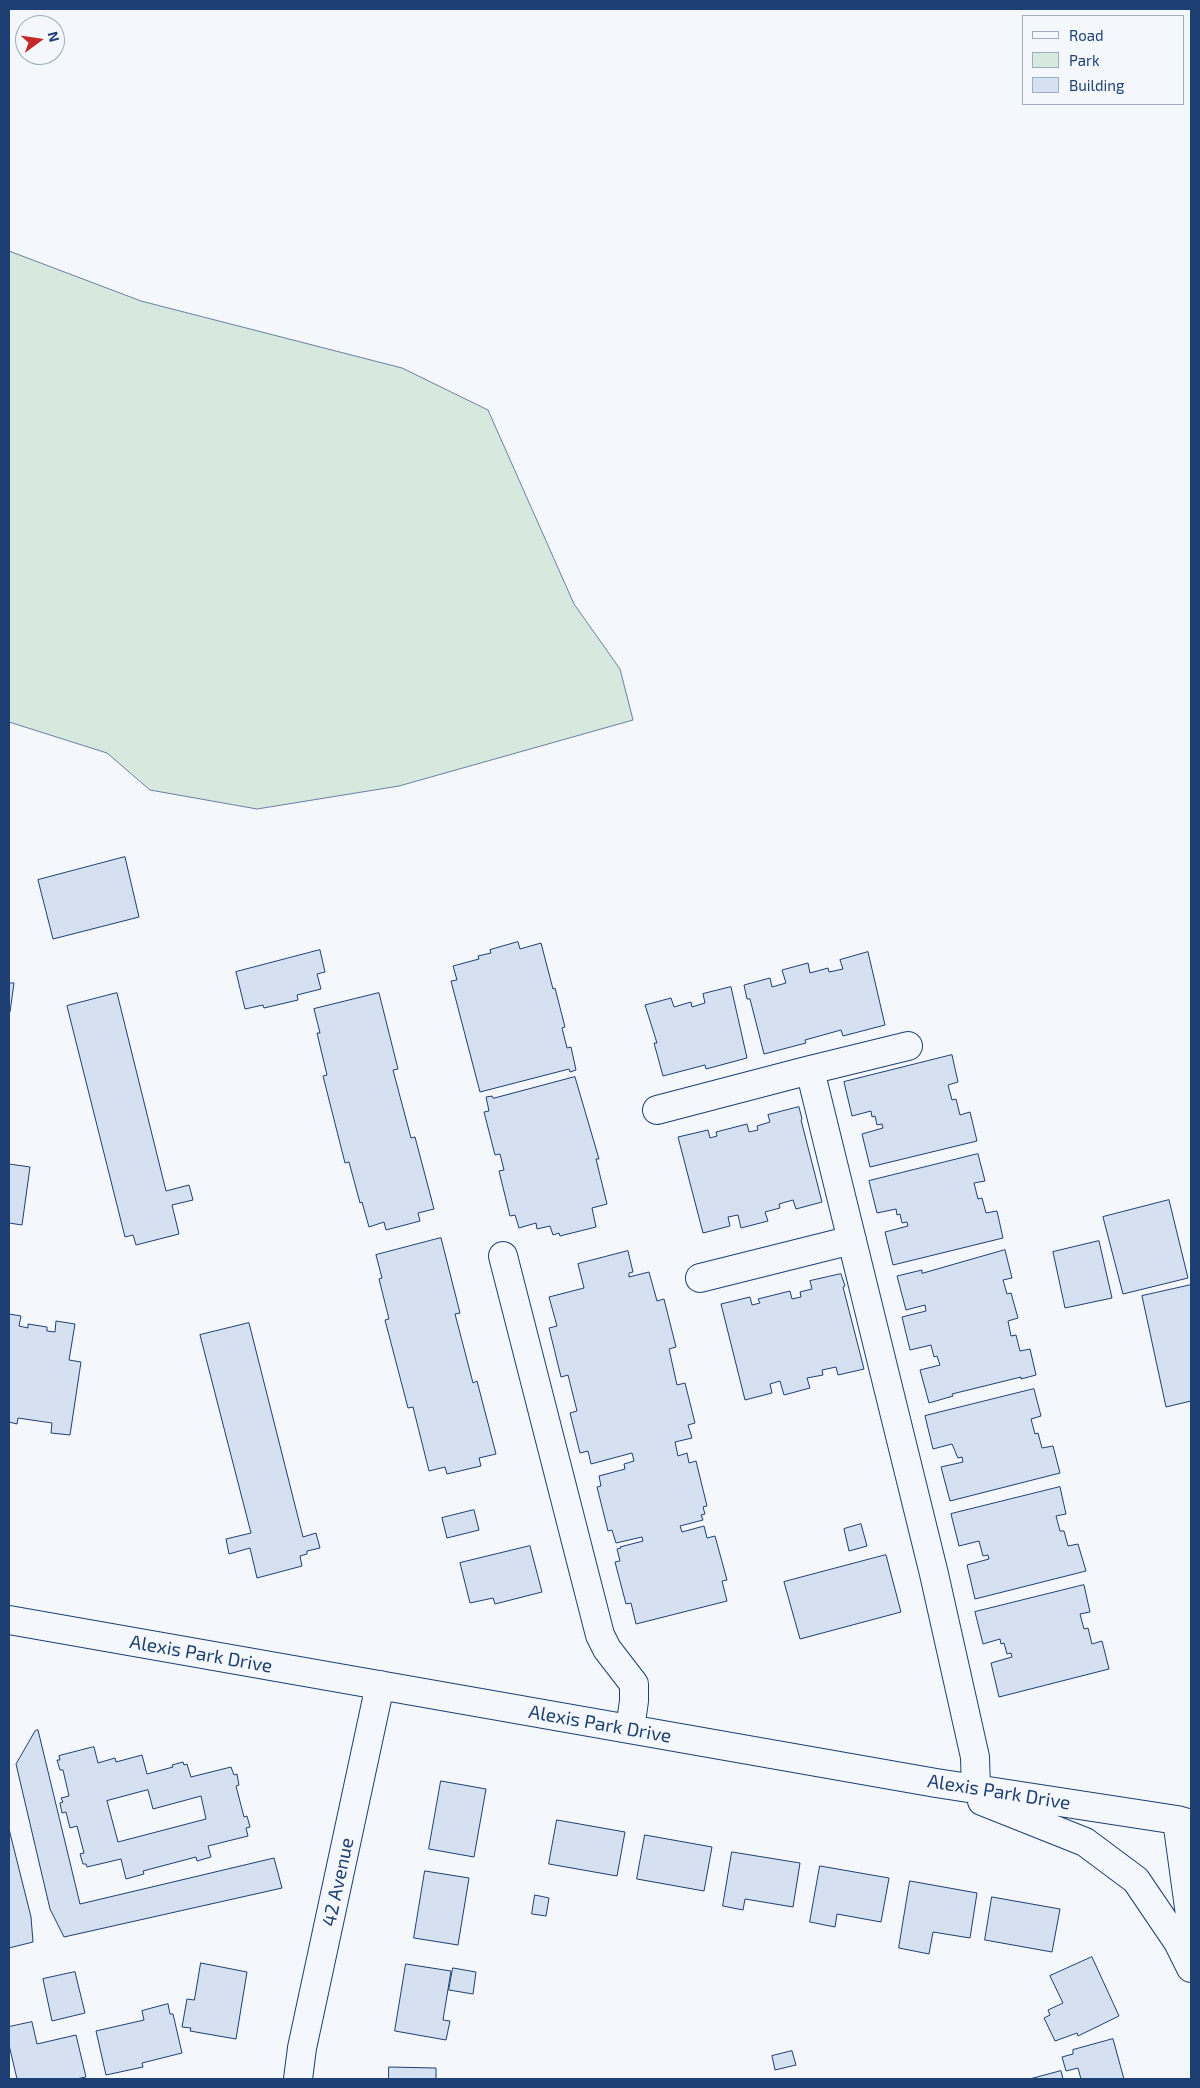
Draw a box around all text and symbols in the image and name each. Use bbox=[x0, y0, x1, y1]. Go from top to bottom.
north arrow bbox=[15, 15, 65, 65]
legend bbox=[1022, 15, 1185, 105]
text: Road bbox=[1069, 26, 1104, 44]
text: N bbox=[45, 30, 64, 43]
text: Park bbox=[1069, 51, 1100, 69]
text: Building bbox=[1069, 76, 1124, 94]
street label: Alexis Park Drive bbox=[128, 1630, 274, 1678]
street label: Alexis Park Drive bbox=[527, 1700, 673, 1748]
street label: Alexis Park Drive bbox=[926, 1769, 1072, 1815]
street label: 42 Avenue bbox=[317, 1835, 359, 1929]

